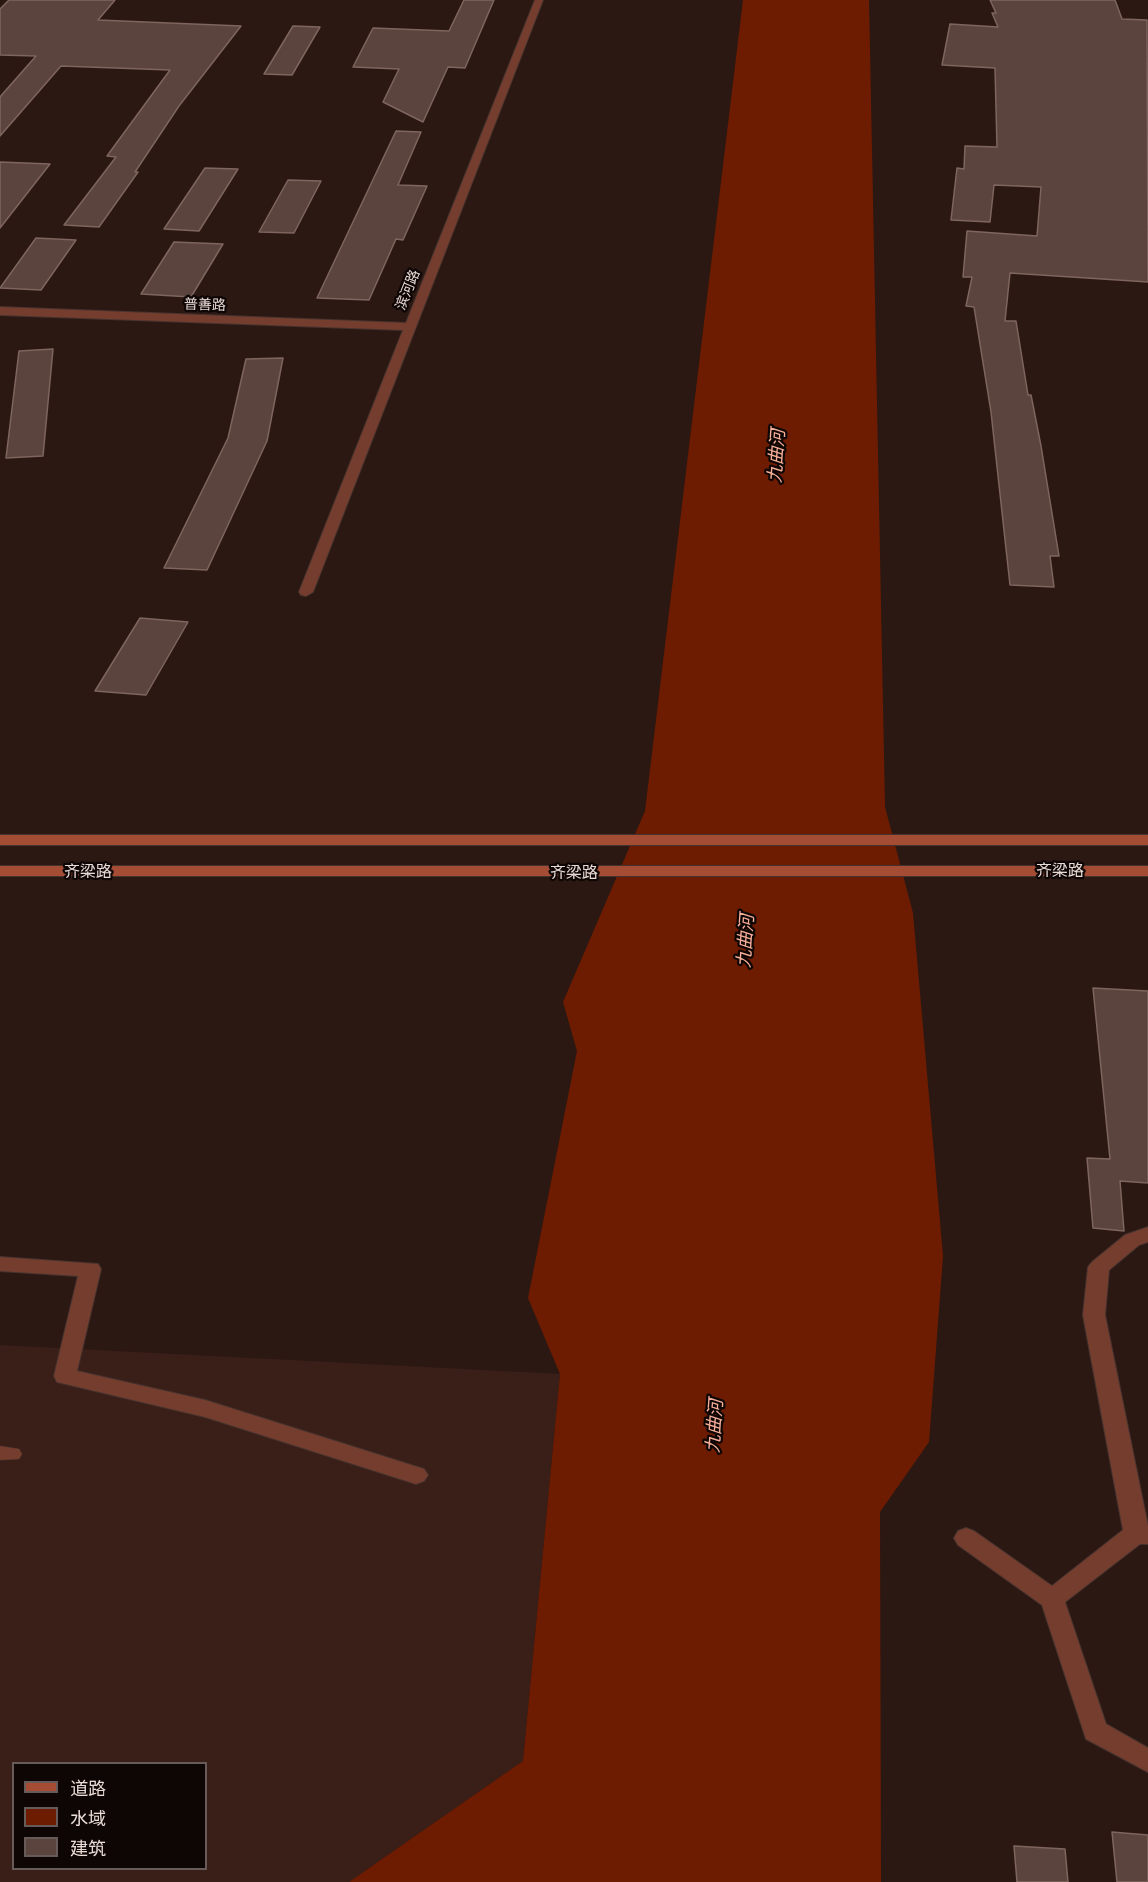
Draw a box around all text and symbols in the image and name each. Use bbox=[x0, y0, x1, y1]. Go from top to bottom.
street label: 滨河路 bbox=[392, 267, 424, 313]
street label: 普善路 bbox=[184, 296, 226, 314]
water label: 九曲河 bbox=[764, 428, 790, 484]
street label: 齐梁路 bbox=[1036, 861, 1084, 881]
street label: 齐梁路 bbox=[64, 862, 112, 882]
street label: 齐梁路 bbox=[550, 863, 598, 883]
water label: 九曲河 bbox=[733, 913, 759, 969]
water label: 九曲河 bbox=[702, 1398, 728, 1454]
legend bbox=[12, 1762, 207, 1870]
text: 道路 bbox=[70, 1781, 106, 1799]
text: 水域 bbox=[70, 1811, 106, 1829]
text: 建筑 bbox=[70, 1841, 106, 1859]

